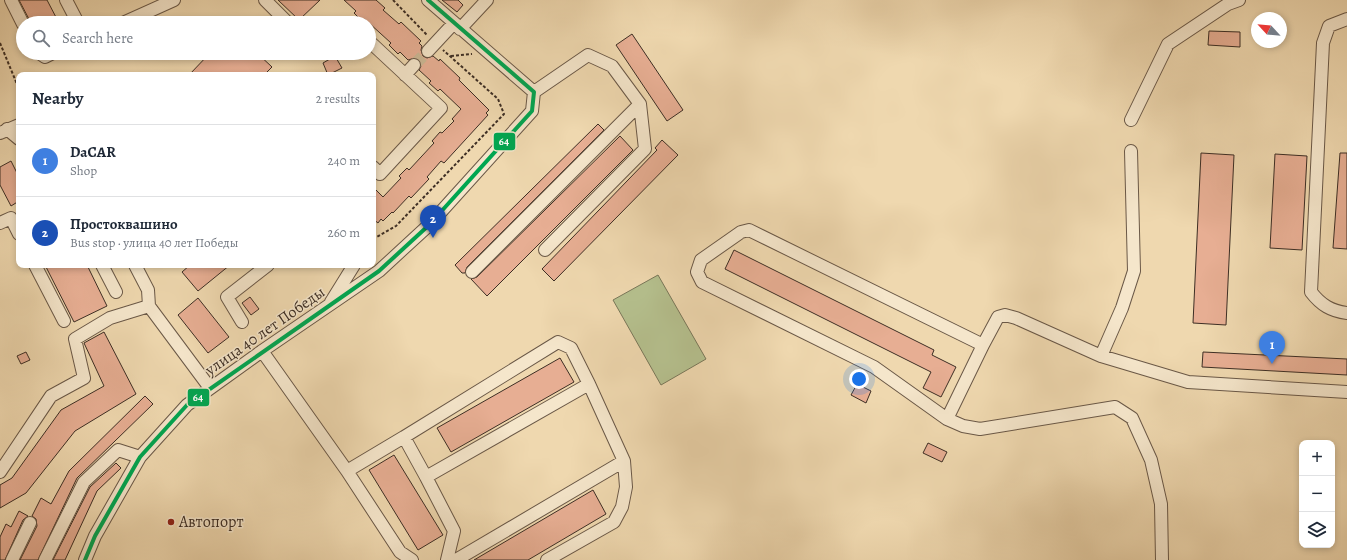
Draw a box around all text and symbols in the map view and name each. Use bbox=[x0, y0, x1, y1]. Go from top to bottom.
north arrow bbox=[1251, 12, 1287, 48]
search box bbox=[16, 16, 376, 60]
icon: search bbox=[30, 27, 52, 49]
text: Search here bbox=[62, 28, 133, 48]
text: Nearby bbox=[32, 87, 83, 110]
text: 2 results bbox=[316, 90, 360, 107]
line badge: 64 bbox=[493, 132, 516, 151]
text: 64 bbox=[499, 134, 509, 149]
text: DaCAR bbox=[70, 142, 116, 162]
text: 1 bbox=[43, 152, 47, 169]
text: 240 m bbox=[328, 152, 360, 169]
text: Shop bbox=[70, 162, 97, 179]
pin: 2 bbox=[420, 205, 446, 238]
text: Простоквашино bbox=[70, 214, 178, 234]
text: 2 bbox=[42, 224, 48, 241]
text: 260 m bbox=[327, 224, 360, 241]
text: Bus stop · улица 40 лет Победы bbox=[70, 234, 238, 251]
street label: улица 40 лет Победы bbox=[200, 281, 329, 381]
pin: 1 bbox=[1259, 331, 1285, 364]
your location bbox=[849, 369, 869, 389]
line badge: 64 bbox=[187, 388, 210, 407]
text: 64 bbox=[193, 390, 203, 405]
map controls bbox=[1299, 440, 1335, 548]
button: + bbox=[1299, 440, 1335, 476]
button: − bbox=[1299, 476, 1335, 512]
place label: Автопорт bbox=[178, 511, 244, 533]
button: layers bbox=[1299, 512, 1335, 548]
marker: Автопорт bbox=[166, 517, 176, 527]

